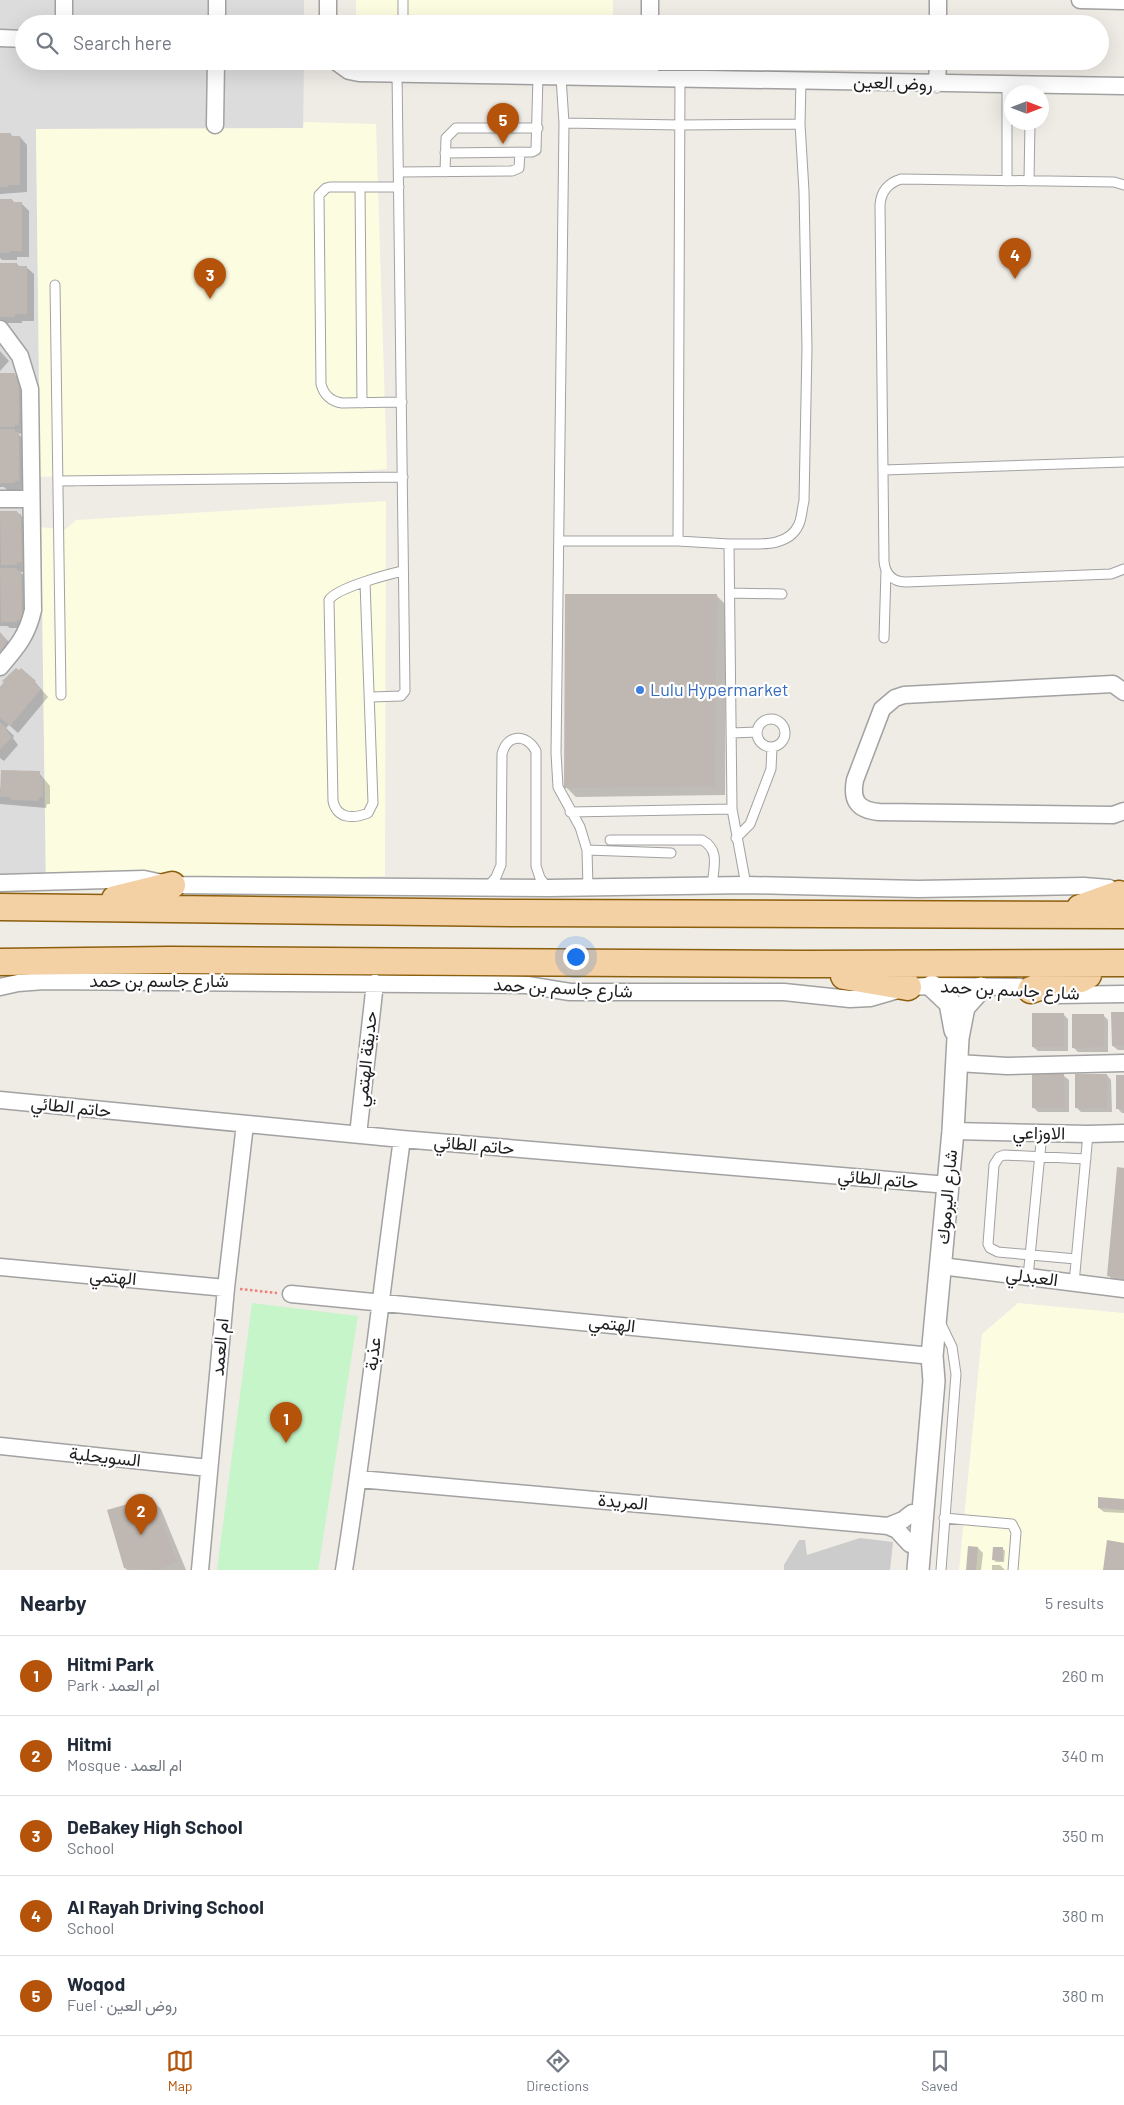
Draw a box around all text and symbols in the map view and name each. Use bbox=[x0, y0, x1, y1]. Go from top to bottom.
search box bbox=[15, 15, 1109, 70]
icon: search bbox=[33, 29, 61, 57]
text: Search here bbox=[73, 31, 172, 54]
street label: روض العين bbox=[853, 70, 933, 95]
north arrow bbox=[1004, 85, 1049, 130]
pin: 5 bbox=[487, 103, 519, 144]
pin: 4 bbox=[999, 238, 1031, 279]
pin: 3 bbox=[194, 258, 226, 299]
place label: Lulu Hypermarket bbox=[650, 678, 789, 700]
marker: Lulu Hypermarket bbox=[634, 684, 646, 696]
your location bbox=[563, 944, 589, 970]
street label: شارع جاسم بن حمد bbox=[89, 969, 229, 993]
street label: شارع جاسم بن حمد bbox=[493, 972, 633, 1004]
street label: شارع جاسم بن حمد bbox=[940, 974, 1080, 1006]
street label: حديقة الهتمي bbox=[349, 1010, 386, 1108]
street label: حاتم الطائي bbox=[29, 1091, 112, 1126]
street label: الاوزاعي bbox=[1012, 1121, 1065, 1148]
street label: حاتم الطائي bbox=[432, 1130, 515, 1163]
street label: شارع اليرموك bbox=[931, 1148, 963, 1246]
street label: حاتم الطائي bbox=[836, 1164, 919, 1197]
street label: العبدلي bbox=[1004, 1262, 1059, 1295]
street label: الهتمي bbox=[88, 1263, 137, 1294]
street label: الهتمي bbox=[587, 1310, 637, 1341]
street label: ام العمد bbox=[206, 1317, 234, 1377]
street label: عذبة bbox=[359, 1336, 385, 1372]
pin: 1 bbox=[270, 1402, 302, 1443]
street label: السويحلية bbox=[68, 1441, 142, 1472]
street label: المريدة bbox=[597, 1488, 649, 1515]
pin: 2 bbox=[125, 1494, 157, 1535]
text: Nearby bbox=[20, 1590, 86, 1615]
text: 5 results bbox=[1045, 1593, 1104, 1612]
text: Hitmi Park bbox=[67, 1652, 154, 1675]
text: 1 bbox=[33, 1666, 39, 1685]
text: 260 m bbox=[1062, 1666, 1104, 1685]
text: Park · ام العمد bbox=[67, 1675, 160, 1694]
text: Hitmi bbox=[67, 1732, 112, 1755]
text: 2 bbox=[32, 1746, 40, 1765]
text: 340 m bbox=[1061, 1746, 1104, 1765]
text: Mosque · ام العمد bbox=[67, 1755, 182, 1774]
text: DeBakey High School bbox=[67, 1815, 243, 1838]
text: 3 bbox=[32, 1826, 40, 1845]
text: 350 m bbox=[1062, 1826, 1104, 1845]
text: School bbox=[67, 1838, 114, 1857]
text: Al Rayah Driving School bbox=[67, 1895, 264, 1918]
text: 4 bbox=[31, 1906, 41, 1925]
text: 380 m bbox=[1062, 1906, 1104, 1925]
text: School bbox=[67, 1918, 114, 1937]
text: Woqod bbox=[67, 1972, 125, 1995]
text: 5 bbox=[32, 1986, 40, 2005]
text: 380 m bbox=[1062, 1986, 1104, 2005]
text: Fuel · روض العين bbox=[67, 1995, 177, 2014]
tab: Map bbox=[166, 2047, 194, 2094]
tab: Directions bbox=[526, 2047, 589, 2094]
tab: Saved bbox=[921, 2047, 958, 2094]

